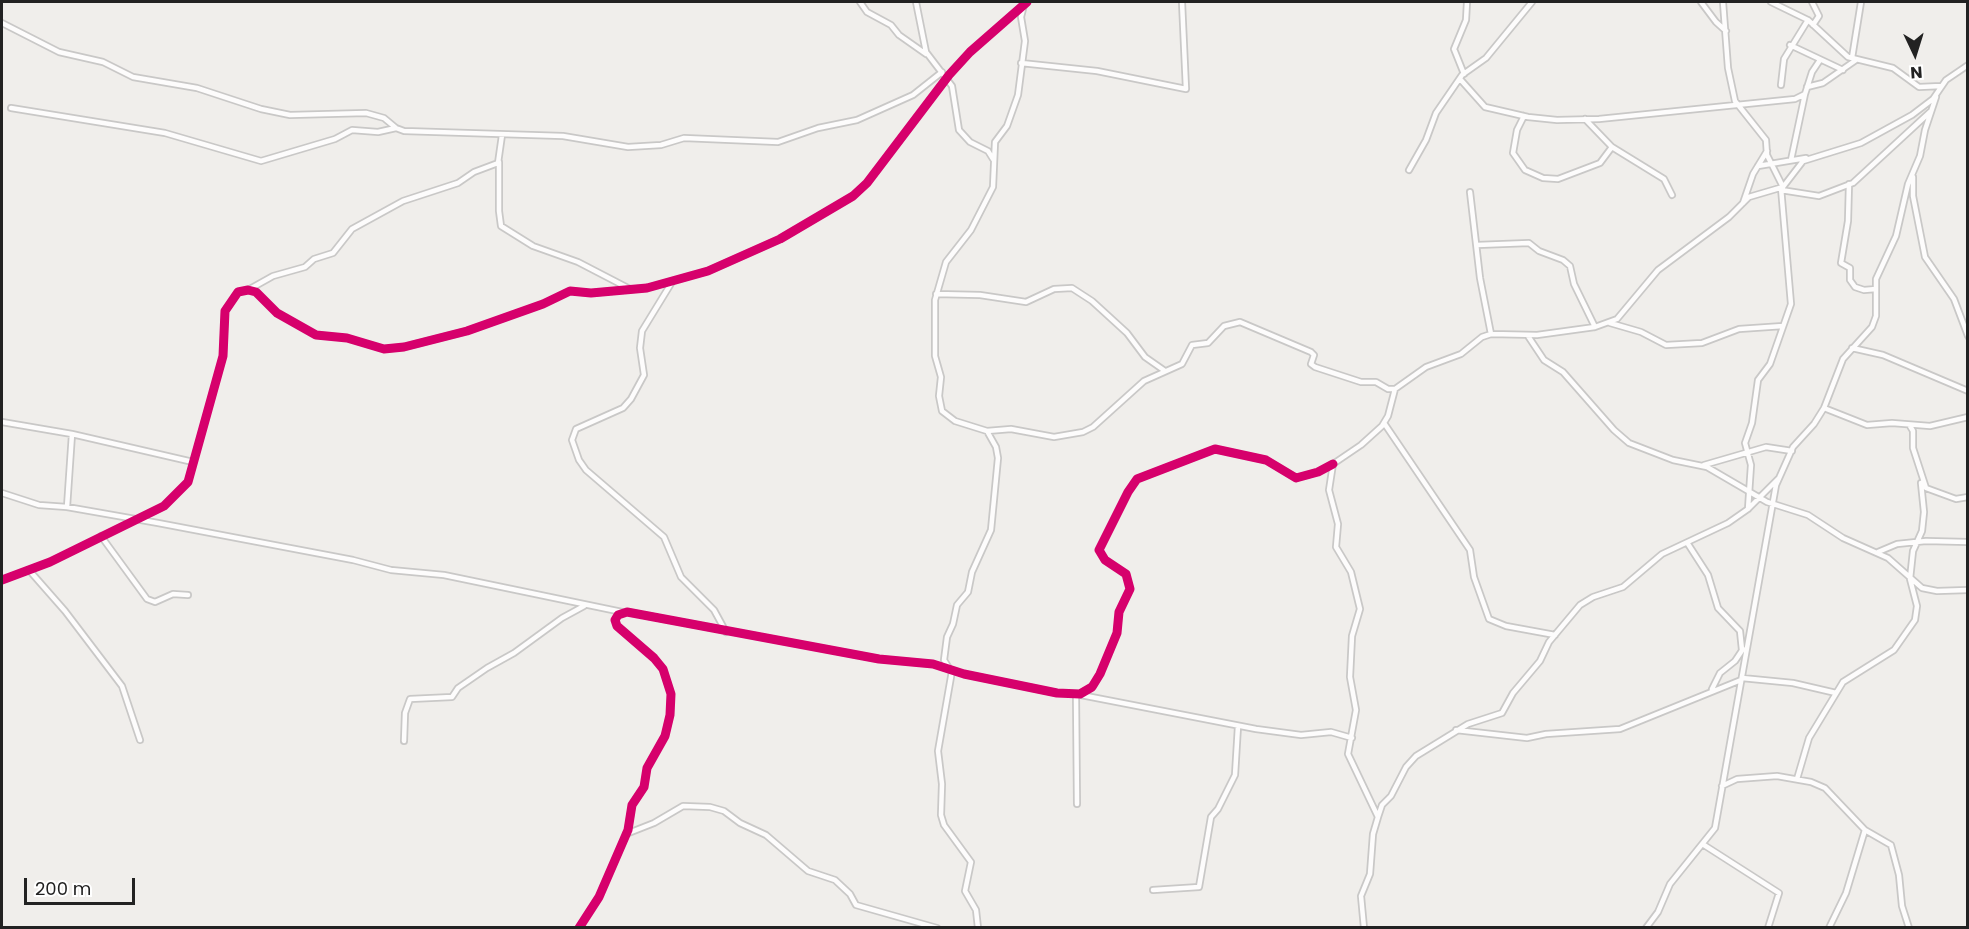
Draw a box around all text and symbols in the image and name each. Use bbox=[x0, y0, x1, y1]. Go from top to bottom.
north arrow bbox=[1885, 24, 1945, 84]
text: N bbox=[1909, 61, 1923, 84]
scale bar bbox=[27, 866, 138, 904]
text: 200 m bbox=[35, 876, 91, 901]

